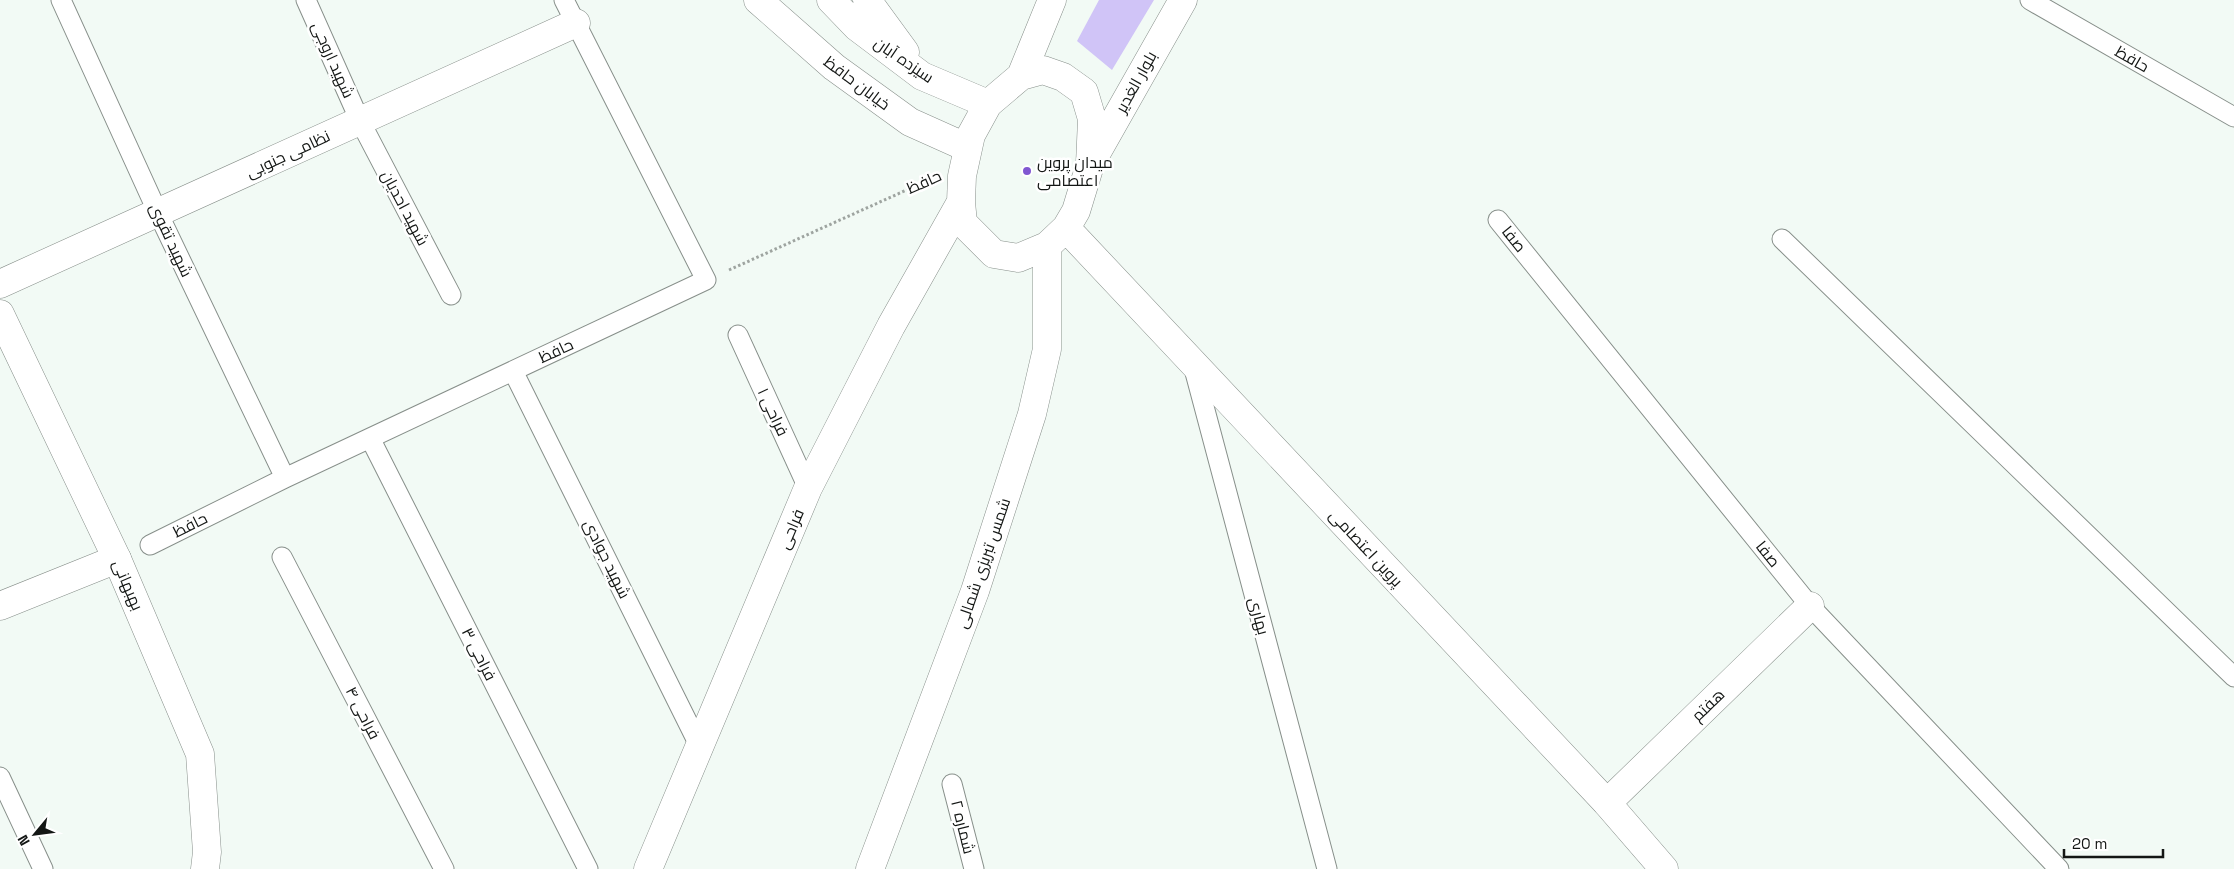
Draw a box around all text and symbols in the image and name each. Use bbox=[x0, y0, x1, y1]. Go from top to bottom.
street label: شهید اروجی bbox=[307, 19, 359, 101]
street label: سیزده آبان bbox=[870, 32, 938, 88]
street label: حافظ bbox=[2111, 41, 2153, 77]
street label: بلوار الغدیر bbox=[1110, 47, 1162, 118]
street label: خیابان حافظ bbox=[819, 51, 895, 115]
street label: نظامی جنوبی bbox=[242, 125, 334, 183]
place label: میدان پروین اعتصامی bbox=[1037, 152, 1113, 191]
street label: حافظ bbox=[903, 165, 945, 199]
marker: میدان پروین اعتصامی bbox=[1021, 165, 1033, 177]
street label: شهید احدیان bbox=[376, 167, 434, 249]
street label: شهید تقوی bbox=[145, 200, 197, 280]
street label: صفا bbox=[1497, 221, 1531, 257]
street label: حافظ bbox=[535, 334, 577, 368]
street label: فراحی ۱ bbox=[753, 384, 793, 440]
street label: شمس تبریزی شمالی bbox=[951, 495, 1015, 631]
street label: پروین اعتصامی bbox=[1324, 505, 1408, 592]
street label: فراحی bbox=[773, 506, 809, 552]
street label: حافظ bbox=[169, 507, 211, 543]
street label: شهید جوادی bbox=[579, 516, 635, 602]
street label: صفا bbox=[1751, 536, 1785, 572]
street label: بهبهانی bbox=[108, 556, 148, 614]
street label: بهاری bbox=[1244, 595, 1274, 637]
street label: فراحی ۳ bbox=[457, 624, 501, 684]
street label: فراحی ۴ bbox=[341, 683, 385, 743]
street label: هفتم bbox=[1687, 684, 1730, 727]
street label: شماره ۲ bbox=[946, 798, 980, 856]
north arrow bbox=[10, 809, 60, 859]
scale bar bbox=[2064, 826, 2163, 858]
text: N bbox=[13, 832, 34, 849]
text: 20 m bbox=[2072, 834, 2107, 853]

